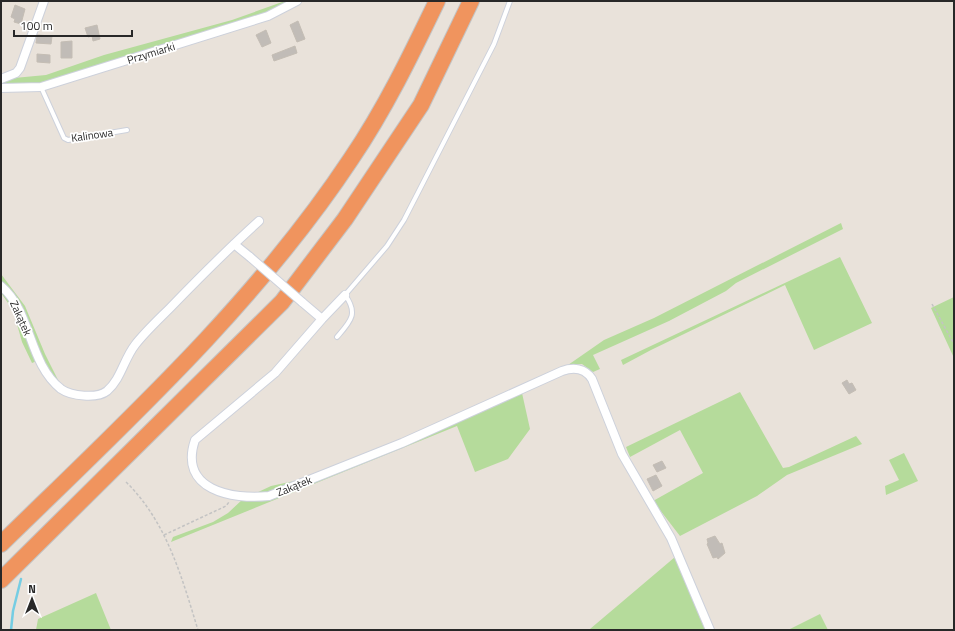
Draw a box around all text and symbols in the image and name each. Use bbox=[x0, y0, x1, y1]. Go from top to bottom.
scale bar bbox=[14, 12, 132, 38]
text: 100 m bbox=[20, 16, 53, 35]
street label: Przymiarki bbox=[125, 38, 177, 68]
street label: Kalinowa bbox=[70, 124, 115, 146]
street label: Zakątek bbox=[6, 298, 36, 339]
street label: Zakątek bbox=[274, 471, 315, 500]
north arrow bbox=[12, 579, 52, 619]
text: N bbox=[28, 581, 36, 597]

